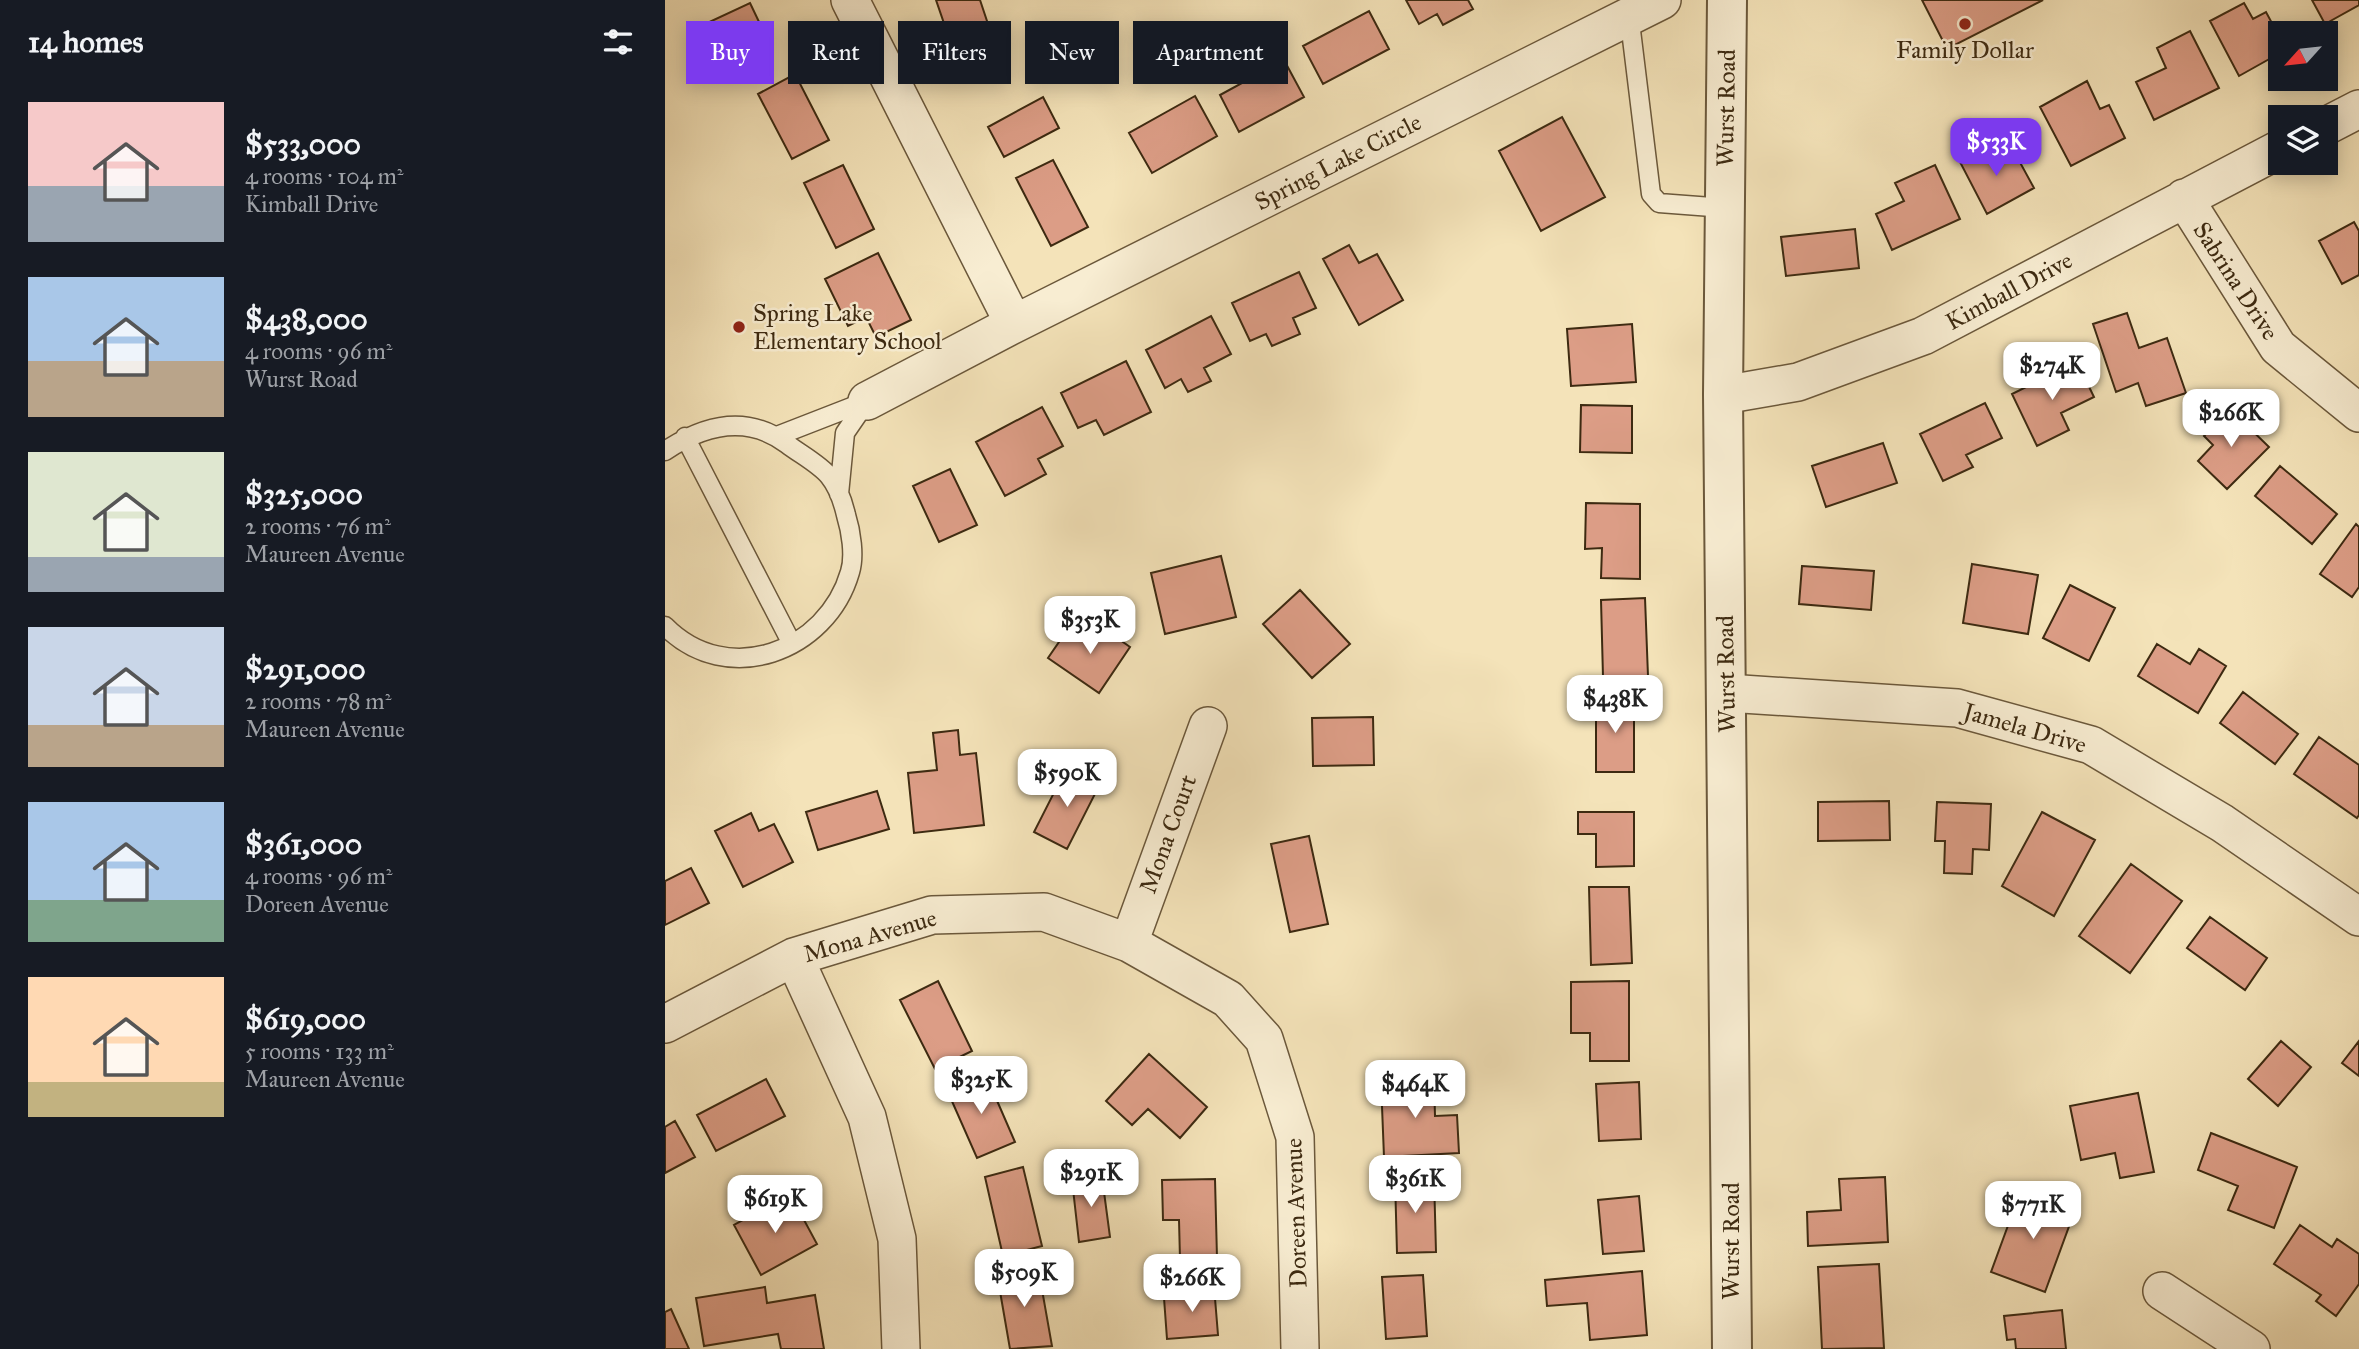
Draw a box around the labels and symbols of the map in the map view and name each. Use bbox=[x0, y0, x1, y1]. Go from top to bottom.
marker: Family Dollar bbox=[1957, 16, 1973, 32]
north arrow bbox=[2268, 21, 2338, 91]
place label: Family Dollar bbox=[1896, 35, 2034, 65]
street label: Wurst Road bbox=[1710, 49, 1742, 167]
street label: Spring Lake Circle bbox=[1250, 107, 1426, 217]
pin: $533K bbox=[1947, 118, 2045, 178]
street label: Sabrina Drive bbox=[2187, 216, 2285, 346]
street label: Kimball Drive bbox=[1941, 245, 2077, 337]
place label: Spring Lake Elementary School bbox=[753, 298, 942, 356]
marker: Spring Lake Elementary School bbox=[731, 319, 747, 335]
pin: $274K bbox=[2003, 342, 2101, 402]
pin: $266K bbox=[2182, 390, 2280, 449]
pin: $353K bbox=[1041, 596, 1139, 656]
street label: Wurst Road bbox=[1710, 615, 1742, 733]
pin: $438K bbox=[1566, 676, 1664, 735]
street label: Jamela Drive bbox=[1957, 695, 2090, 760]
pin: $590K bbox=[1018, 750, 1116, 809]
street label: Mona Court bbox=[1133, 770, 1203, 897]
street label: Mona Avenue bbox=[800, 903, 940, 969]
pin: $325K bbox=[932, 1056, 1030, 1116]
pin: $464K bbox=[1366, 1060, 1464, 1120]
street label: Doreen Avenue bbox=[1278, 1137, 1314, 1289]
pin: $291K bbox=[1042, 1150, 1140, 1209]
pin: $361K bbox=[1366, 1156, 1464, 1215]
pin: $619K bbox=[726, 1176, 824, 1235]
street label: Wurst Road bbox=[1716, 1182, 1746, 1300]
pin: $771K bbox=[1984, 1182, 2082, 1241]
pin: $509K bbox=[975, 1250, 1073, 1309]
pin: $266K bbox=[1143, 1254, 1241, 1314]

